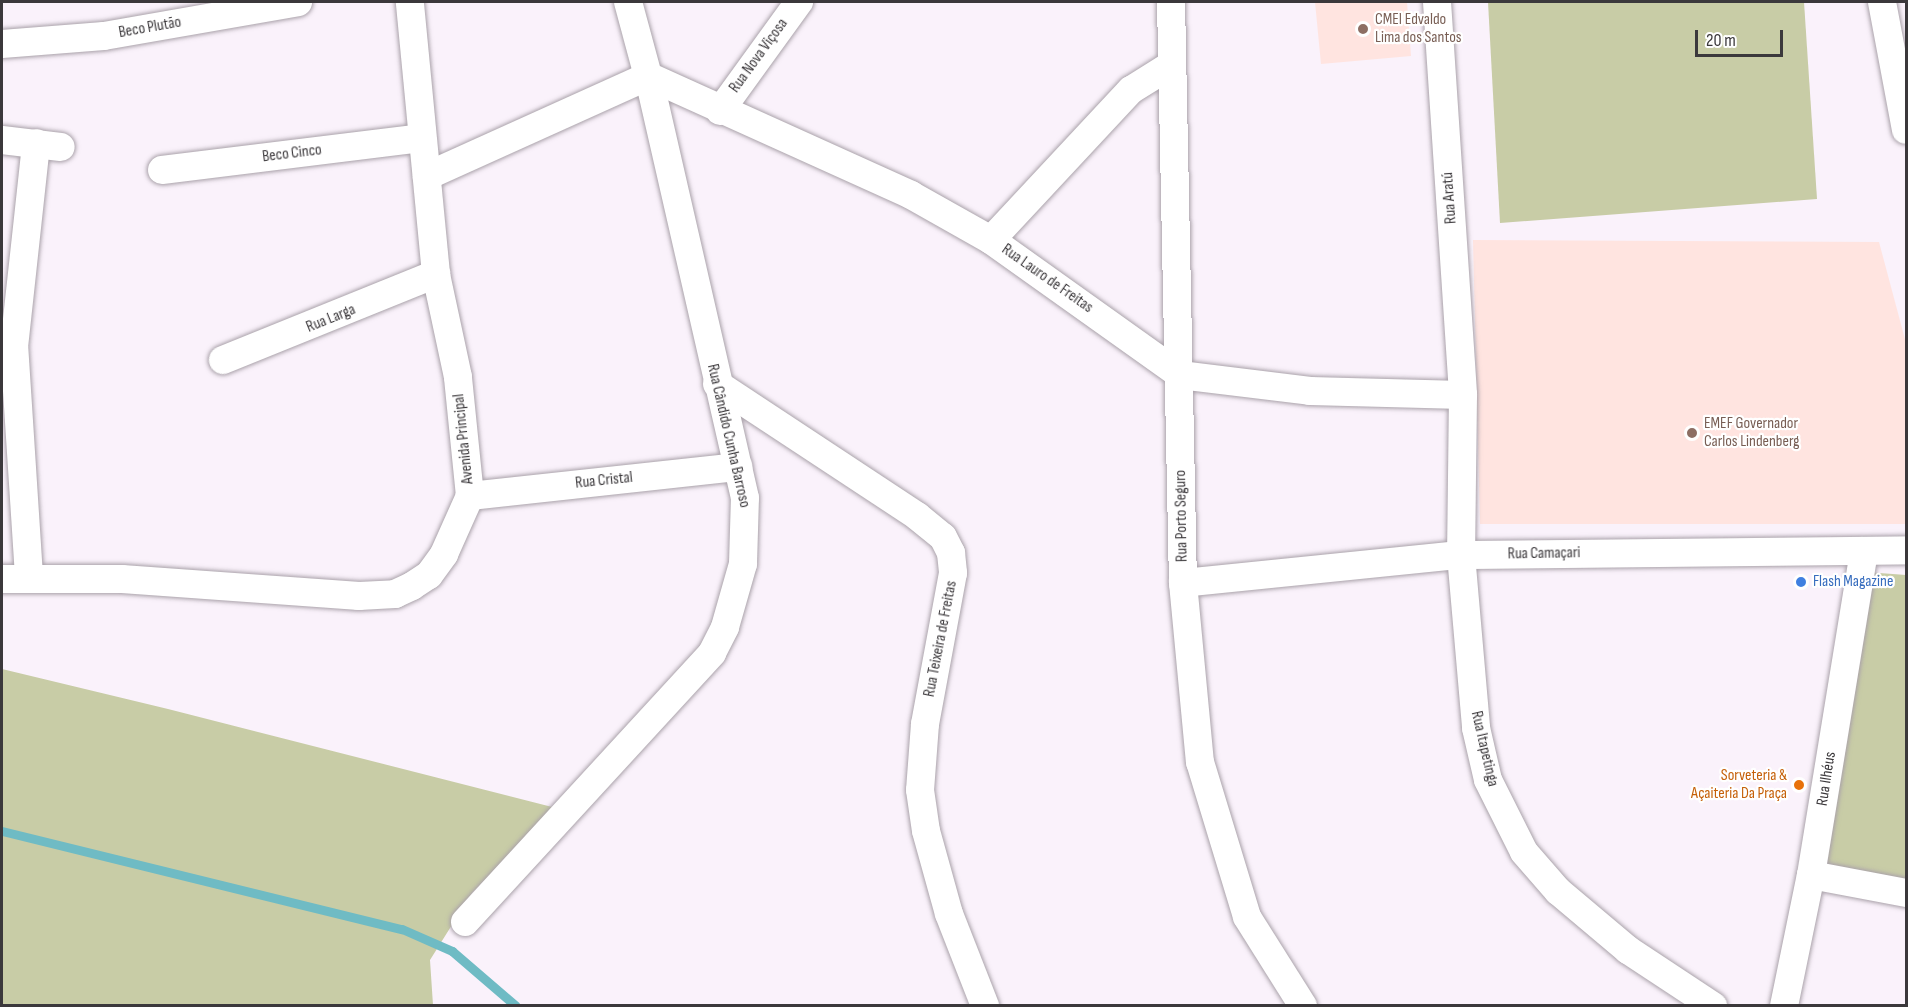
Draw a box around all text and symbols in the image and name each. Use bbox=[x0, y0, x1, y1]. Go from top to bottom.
place label: CMEI Edvaldo Lima dos Santos bbox=[1375, 10, 1462, 48]
street label: Beco Plutão bbox=[117, 13, 183, 43]
street label: Rua Nova Viçosa bbox=[726, 15, 792, 97]
scale bar bbox=[1698, 18, 1786, 56]
marker: CMEI Edvaldo Lima dos Santos bbox=[1356, 22, 1370, 36]
text: 20 m bbox=[1706, 30, 1736, 51]
street label: Beco Cinco bbox=[261, 141, 323, 167]
street label: Rua Aratú bbox=[1439, 171, 1461, 225]
street label: Rua Lauro de Freitas bbox=[998, 240, 1096, 318]
street label: Rua Larga bbox=[304, 300, 358, 338]
street label: Rua Cândido Cunha Barroso bbox=[702, 362, 754, 510]
street label: Avenida Principal bbox=[450, 393, 478, 485]
place label: EMEF Governador Carlos Lindenberg bbox=[1704, 414, 1799, 452]
marker: EMEF Governador Carlos Lindenberg bbox=[1685, 426, 1699, 440]
street label: Rua Cristal bbox=[574, 468, 634, 494]
street label: Rua Porto Seguro bbox=[1172, 470, 1192, 562]
street label: Rua Camaçari bbox=[1507, 544, 1581, 564]
place label: Flash Magazine bbox=[1813, 572, 1893, 592]
marker: Flash Magazine bbox=[1794, 575, 1808, 589]
street label: Rua Teixeira de Freitas bbox=[920, 579, 962, 699]
street label: Rua Itapetinga bbox=[1466, 709, 1502, 789]
street label: Rua Ilhéus bbox=[1813, 750, 1841, 808]
place label: Sorveteria & Açaiteria Da Praça bbox=[1691, 766, 1787, 804]
marker: Sorveteria & Açaiteria Da Praça bbox=[1792, 778, 1806, 792]

